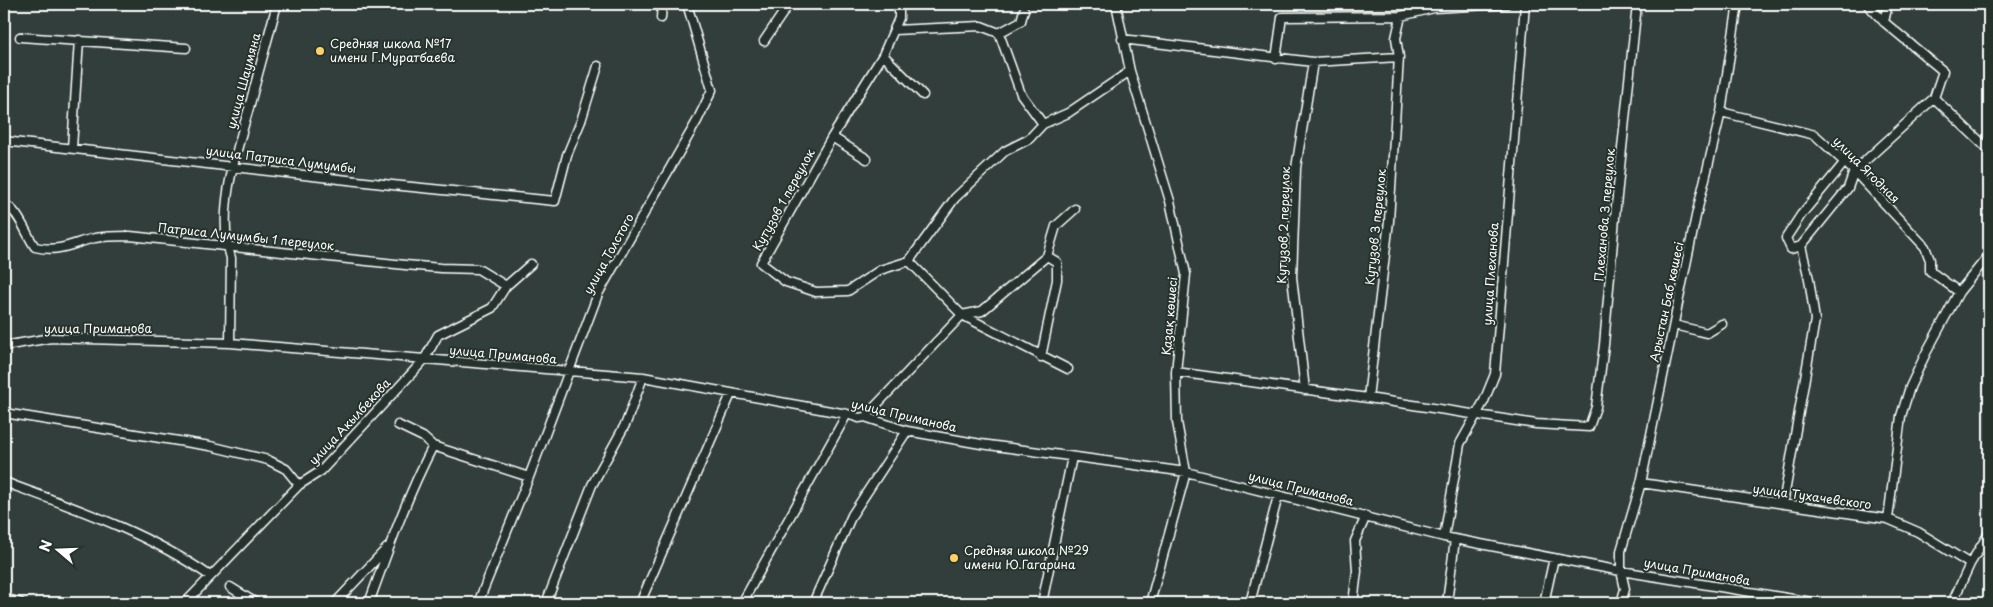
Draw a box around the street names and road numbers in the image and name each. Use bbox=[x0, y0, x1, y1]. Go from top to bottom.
street label: улица Шаумяна bbox=[222, 30, 265, 131]
street label: улица Ягодная bbox=[1829, 132, 1904, 207]
street label: улица Патриса Лумумбы bbox=[205, 141, 357, 177]
street label: Кутузов 1 переулок bbox=[748, 144, 819, 254]
street label: Плеханова 3 переулок bbox=[1589, 147, 1619, 282]
street label: Кутузов 2 переулок bbox=[1272, 165, 1294, 284]
street label: Кутузов 3 переулок bbox=[1360, 167, 1390, 286]
street label: улица Толстого bbox=[578, 210, 638, 297]
street label: Патриса Лумумбы 1 переулок bbox=[157, 218, 336, 254]
street label: улица Плеханова bbox=[1477, 221, 1503, 326]
street label: Арыстан Баб көшесі bbox=[1644, 240, 1688, 364]
street label: Қазақ көшесі bbox=[1157, 276, 1181, 356]
street label: улица Приманова bbox=[44, 319, 152, 337]
street label: улица Приманова bbox=[449, 340, 558, 368]
street label: улица Акылбекова bbox=[304, 374, 395, 469]
street label: улица Приманова bbox=[850, 394, 959, 436]
street label: улица Приманова bbox=[1247, 466, 1356, 510]
street label: улица Тухачевского bbox=[1752, 479, 1873, 513]
street label: улица Приманова bbox=[1643, 553, 1752, 589]

